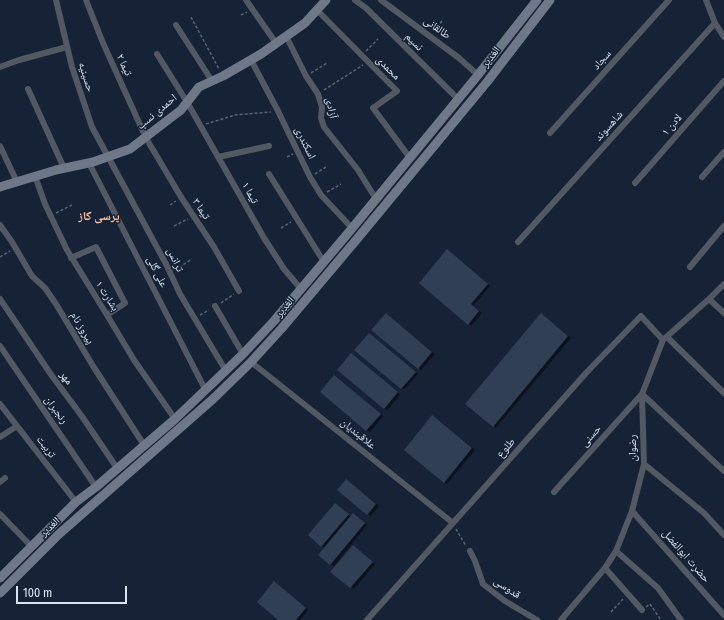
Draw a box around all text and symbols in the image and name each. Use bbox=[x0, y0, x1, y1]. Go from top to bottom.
street label: طالقانی bbox=[421, 14, 453, 42]
street label: نسیم bbox=[402, 30, 426, 54]
street label: الغدیر bbox=[479, 44, 503, 70]
street label: سجاد bbox=[590, 47, 614, 73]
street label: تیما ۲ bbox=[113, 52, 135, 78]
street label: محمدی bbox=[373, 53, 403, 83]
street label: حسینیه bbox=[75, 61, 97, 93]
street label: احمدی نسب bbox=[134, 91, 180, 133]
street label: آزادی bbox=[323, 97, 339, 119]
street label: شاهسوند bbox=[592, 108, 626, 144]
street label: لادن ۱ bbox=[659, 112, 685, 138]
street label: اسکندری bbox=[292, 125, 318, 161]
street label: تیما ۱ bbox=[239, 180, 261, 206]
street label: تیما ۳ bbox=[189, 196, 213, 222]
district label: پرسی گاز bbox=[78, 210, 120, 224]
street label: ترانس bbox=[164, 246, 186, 274]
street label: علی گلی bbox=[144, 254, 170, 290]
street label: بشارت ۱ bbox=[92, 278, 122, 314]
street label: الغدیر bbox=[273, 294, 297, 320]
street label: پیروز نام bbox=[67, 309, 97, 347]
street label: مهر bbox=[57, 369, 75, 387]
street label: رنجبران bbox=[41, 393, 71, 427]
street label: علاقبندیان bbox=[338, 416, 378, 452]
street label: حسنی bbox=[578, 422, 604, 450]
street label: تربیت bbox=[33, 433, 59, 461]
street label: رضوان bbox=[626, 434, 640, 462]
street label: طلوع bbox=[494, 436, 518, 460]
street label: الغدیر bbox=[37, 514, 63, 540]
street label: حضرت ابوالفضل bbox=[659, 527, 713, 585]
street label: قدوسی bbox=[491, 574, 523, 602]
scale bar bbox=[18, 578, 129, 604]
text: 100 m bbox=[23, 586, 52, 600]

